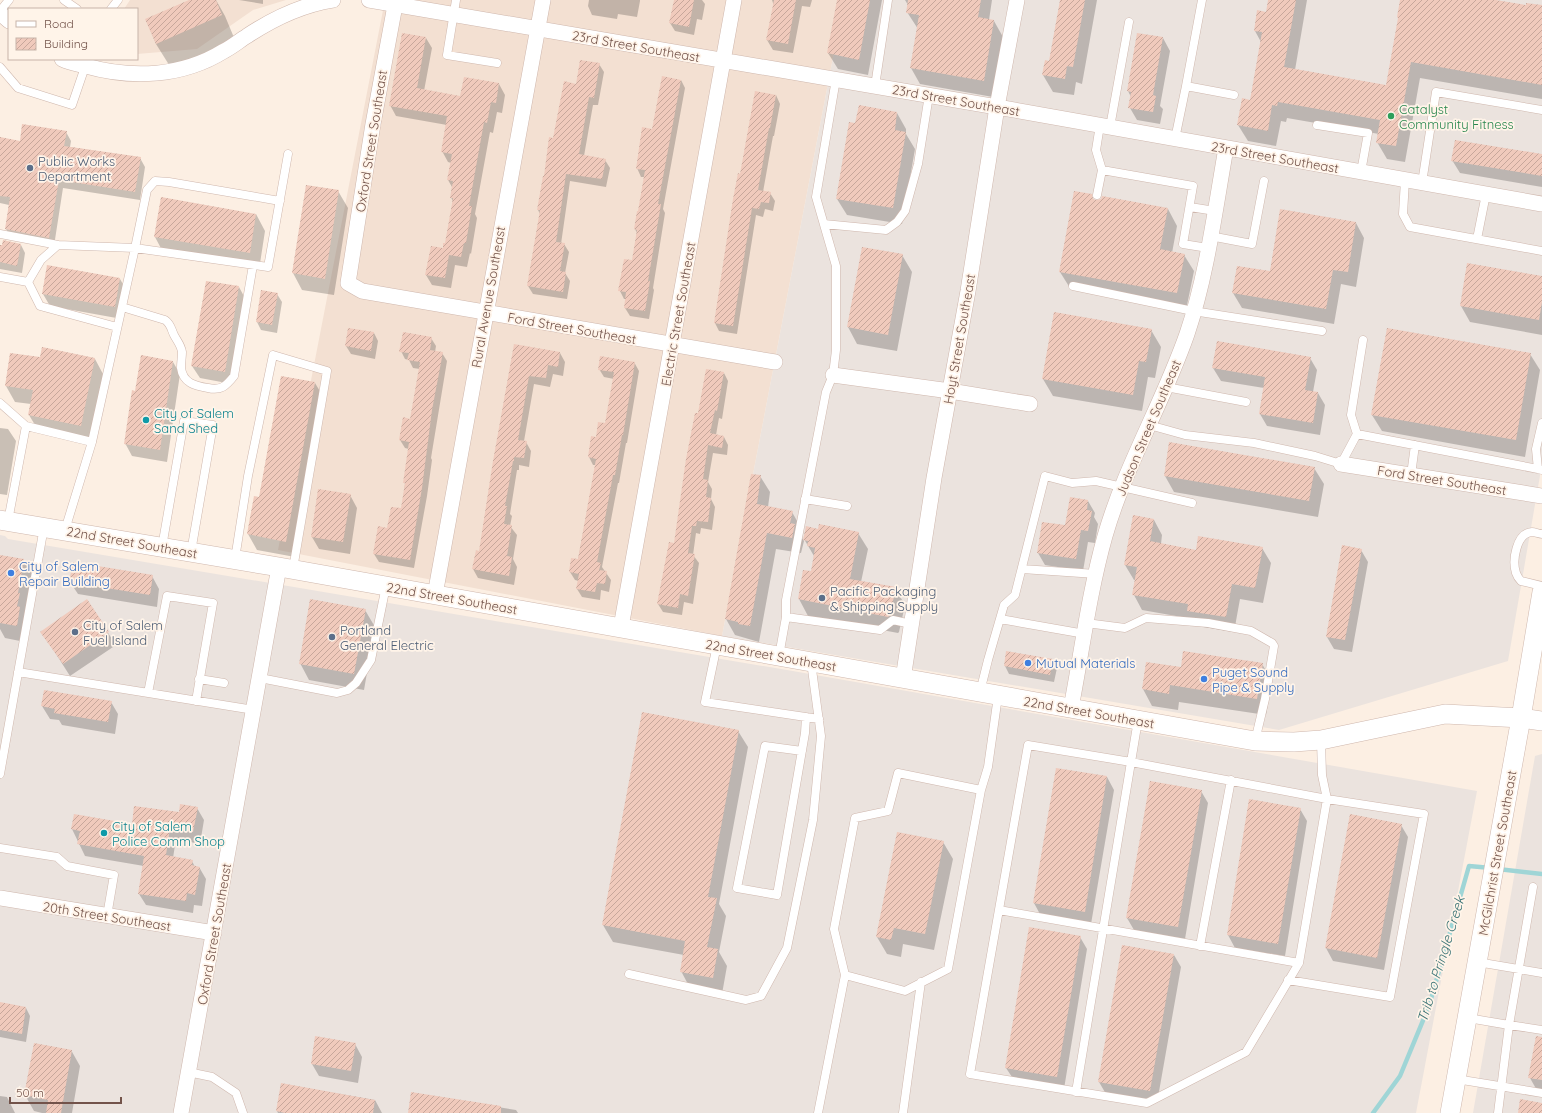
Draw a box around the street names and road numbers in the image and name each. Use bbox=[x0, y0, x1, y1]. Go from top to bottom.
street label: 23rd Street Southeast bbox=[571, 27, 701, 65]
street label: Oxford Street Southeast bbox=[352, 69, 390, 213]
street label: 23rd Street Southeast bbox=[891, 81, 1021, 119]
street label: 23rd Street Southeast bbox=[1210, 138, 1340, 176]
street label: Rural Avenue Southeast bbox=[468, 225, 508, 369]
street label: Electric Street Southeast bbox=[657, 241, 699, 387]
street label: Hoyt Street Southeast bbox=[940, 273, 978, 405]
street label: Ford Street Southeast bbox=[506, 309, 638, 347]
street label: Judson Street Southeast bbox=[1112, 357, 1184, 499]
street label: Ford Street Southeast bbox=[1376, 462, 1508, 498]
street label: 22nd Street Southeast bbox=[65, 523, 199, 561]
street label: 22nd Street Southeast bbox=[385, 579, 519, 617]
street label: 22nd Street Southeast bbox=[704, 636, 838, 674]
street label: 22nd Street Southeast bbox=[1022, 693, 1156, 731]
street label: McGilchrist Street Southeast bbox=[1475, 769, 1519, 937]
street label: Oxford Street Southeast bbox=[194, 862, 234, 1006]
street label: 20th Street Southeast bbox=[42, 898, 172, 934]

